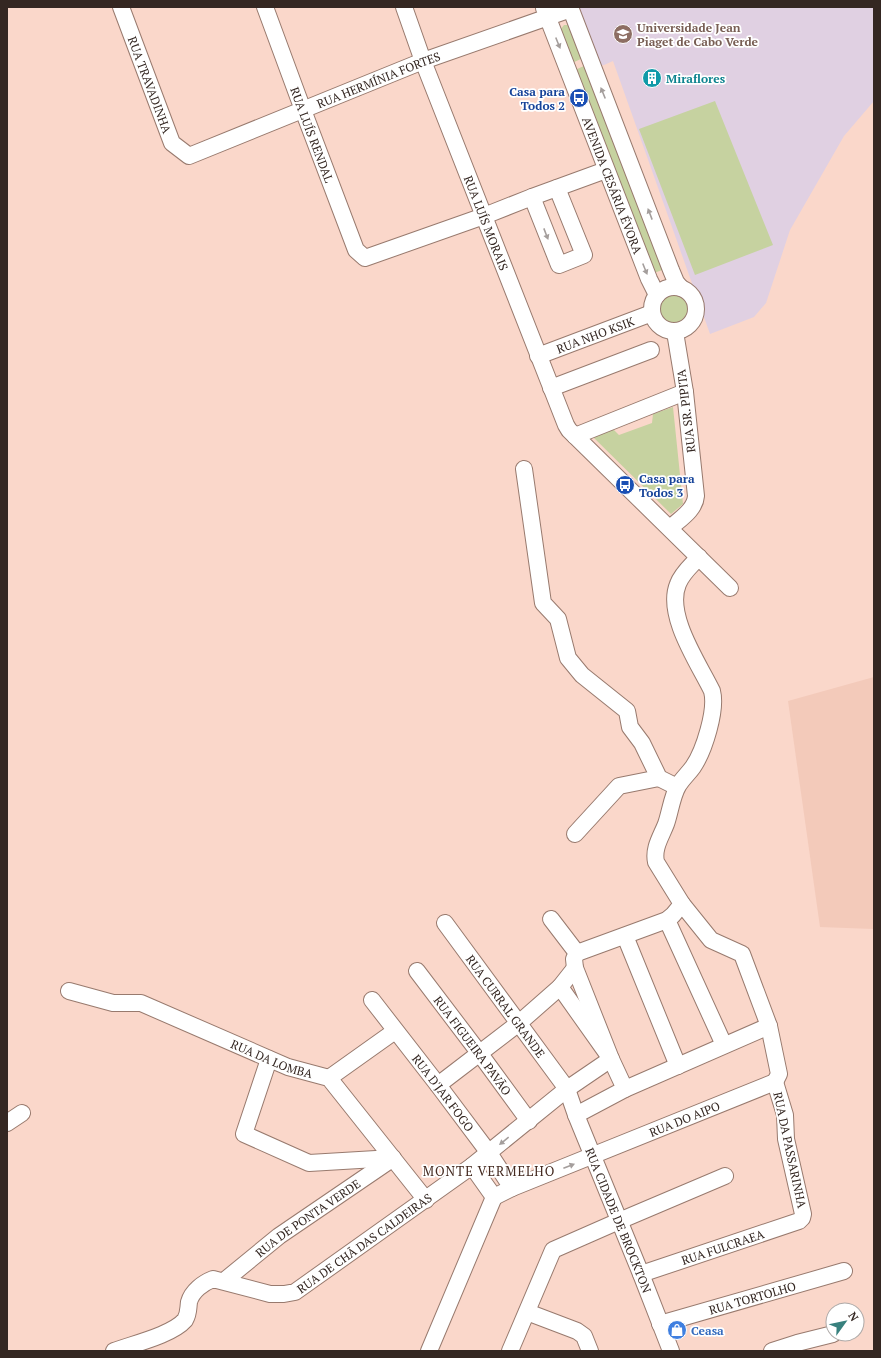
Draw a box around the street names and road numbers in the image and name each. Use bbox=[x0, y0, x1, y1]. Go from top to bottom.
street label: RUA TRAVADINHA bbox=[125, 34, 175, 136]
street label: RUA HERMÍNIA FORTES bbox=[314, 48, 442, 111]
street label: RUA LUÍS RENDAL bbox=[288, 85, 337, 185]
street label: AVENIDA CESÁRIA ÉVORA bbox=[579, 115, 646, 256]
street label: RUA LUÍS MORAIS bbox=[461, 173, 512, 272]
street label: RUA NHO KSIK bbox=[554, 313, 636, 356]
street label: RUA SR. PIPITA bbox=[673, 368, 699, 454]
street label: RUA CURRAL GRANDE bbox=[463, 952, 549, 1060]
street label: RUA FIGUEIRA PAVÃO bbox=[431, 993, 515, 1098]
street label: RUA DA LOMBA bbox=[229, 1036, 315, 1081]
street label: RUA D'JAR FOGO bbox=[409, 1051, 478, 1134]
street label: RUA DA PASSARINHA bbox=[770, 1091, 810, 1210]
street label: RUA DO AIPO bbox=[647, 1097, 722, 1139]
street label: RUA CIDADE DE BROCKTON bbox=[583, 1145, 655, 1295]
street label: RUA DE PONTA VERDE bbox=[252, 1175, 363, 1260]
street label: RUA DE CHÃ DAS CALDEIRAS bbox=[294, 1190, 434, 1296]
street label: RUA FULCRAEA bbox=[679, 1226, 767, 1267]
street label: RUA TORTOLHO bbox=[707, 1278, 798, 1317]

